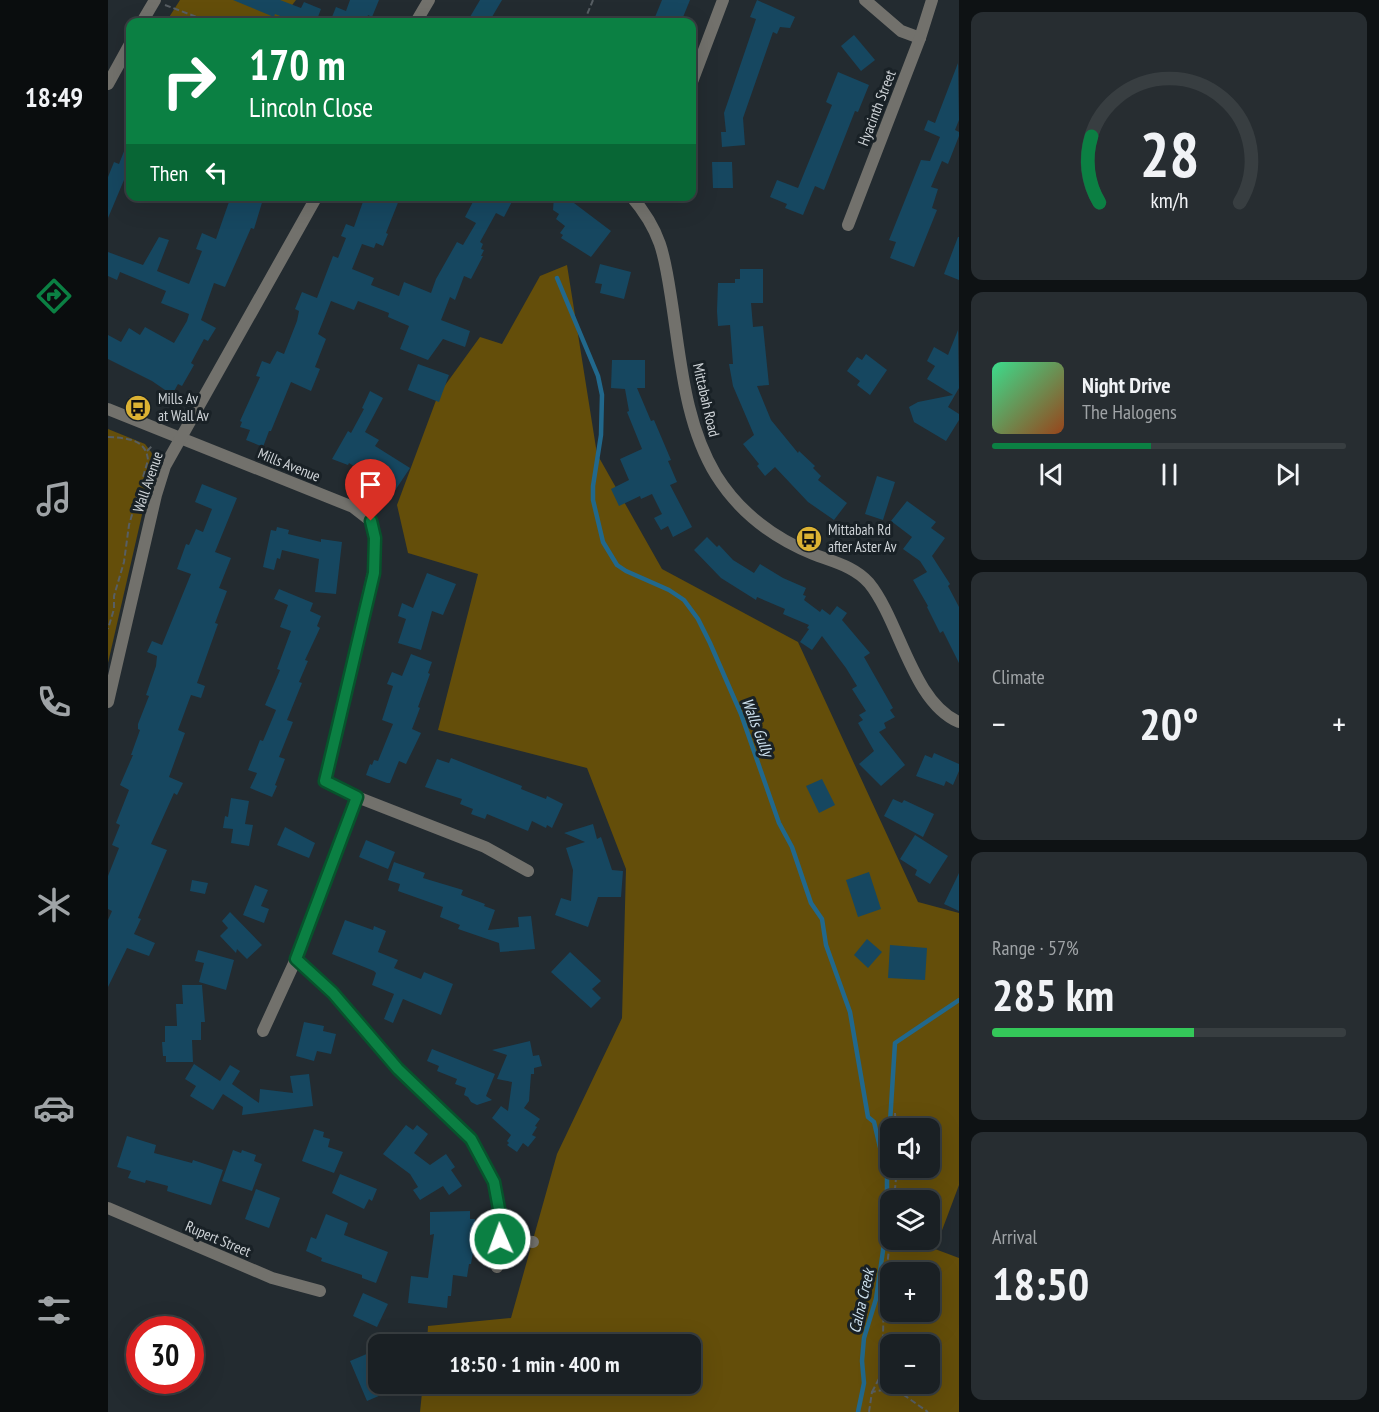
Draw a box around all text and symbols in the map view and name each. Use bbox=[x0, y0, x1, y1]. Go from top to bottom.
text: 170 m bbox=[249, 37, 346, 92]
icon: right bbox=[150, 42, 228, 120]
street label: Hyacinth Street bbox=[853, 67, 900, 148]
text: 18:49 bbox=[25, 80, 83, 114]
text: Lincoln Close bbox=[249, 90, 373, 124]
text: 28 bbox=[1139, 113, 1199, 194]
icon: left bbox=[200, 156, 233, 189]
text: Then bbox=[150, 159, 188, 187]
text: km/h bbox=[1150, 186, 1188, 214]
icon: directions bbox=[33, 275, 75, 317]
street label: Mittabah Road bbox=[689, 361, 724, 439]
text: Night Drive bbox=[1082, 371, 1171, 399]
place label: Mills Av at Wall Av bbox=[158, 389, 209, 425]
bus stop icon: Mills Av at Wall Av bbox=[123, 393, 153, 423]
text: The Halogens bbox=[1082, 399, 1177, 425]
street label: Mills Avenue bbox=[255, 443, 323, 486]
street label: Wall Avenue bbox=[128, 449, 167, 515]
icon: previous bbox=[1035, 458, 1068, 491]
icon: pause bbox=[1153, 458, 1186, 491]
icon: next bbox=[1271, 458, 1304, 491]
pin bbox=[345, 459, 396, 521]
icon: arrive bbox=[354, 468, 387, 501]
icon: music bbox=[33, 478, 75, 520]
place label: Mittabah Rd after Aster Av bbox=[828, 520, 897, 556]
bus stop icon: Mittabah Rd after Aster Av bbox=[794, 524, 824, 554]
text: Climate bbox=[992, 664, 1045, 690]
icon: phone bbox=[33, 681, 75, 723]
text: 20° bbox=[1139, 694, 1199, 752]
water label: Walls Gully bbox=[738, 695, 779, 761]
text: − bbox=[992, 702, 1006, 745]
text: + bbox=[1332, 702, 1346, 745]
icon: climate bbox=[33, 884, 75, 926]
text: Range · 57% bbox=[992, 935, 1079, 961]
text: 285 km bbox=[992, 965, 1114, 1023]
icon: car bbox=[33, 1087, 75, 1129]
map controls bbox=[880, 1118, 940, 1394]
button: sound bbox=[880, 1118, 940, 1178]
button: layers bbox=[880, 1190, 940, 1250]
position arrow bbox=[468, 1207, 532, 1271]
street label: Rupert Street bbox=[183, 1216, 254, 1261]
text: Arrival bbox=[992, 1224, 1037, 1250]
text: 18:50 bbox=[992, 1254, 1089, 1312]
button: + bbox=[880, 1262, 940, 1322]
water label: Calna Creek bbox=[844, 1265, 878, 1335]
icon: filters bbox=[33, 1289, 75, 1331]
speed limit sign: 30 bbox=[126, 1316, 204, 1394]
button: − bbox=[880, 1334, 940, 1394]
text: 18:50 · 1 min · 400 m bbox=[449, 1350, 620, 1378]

